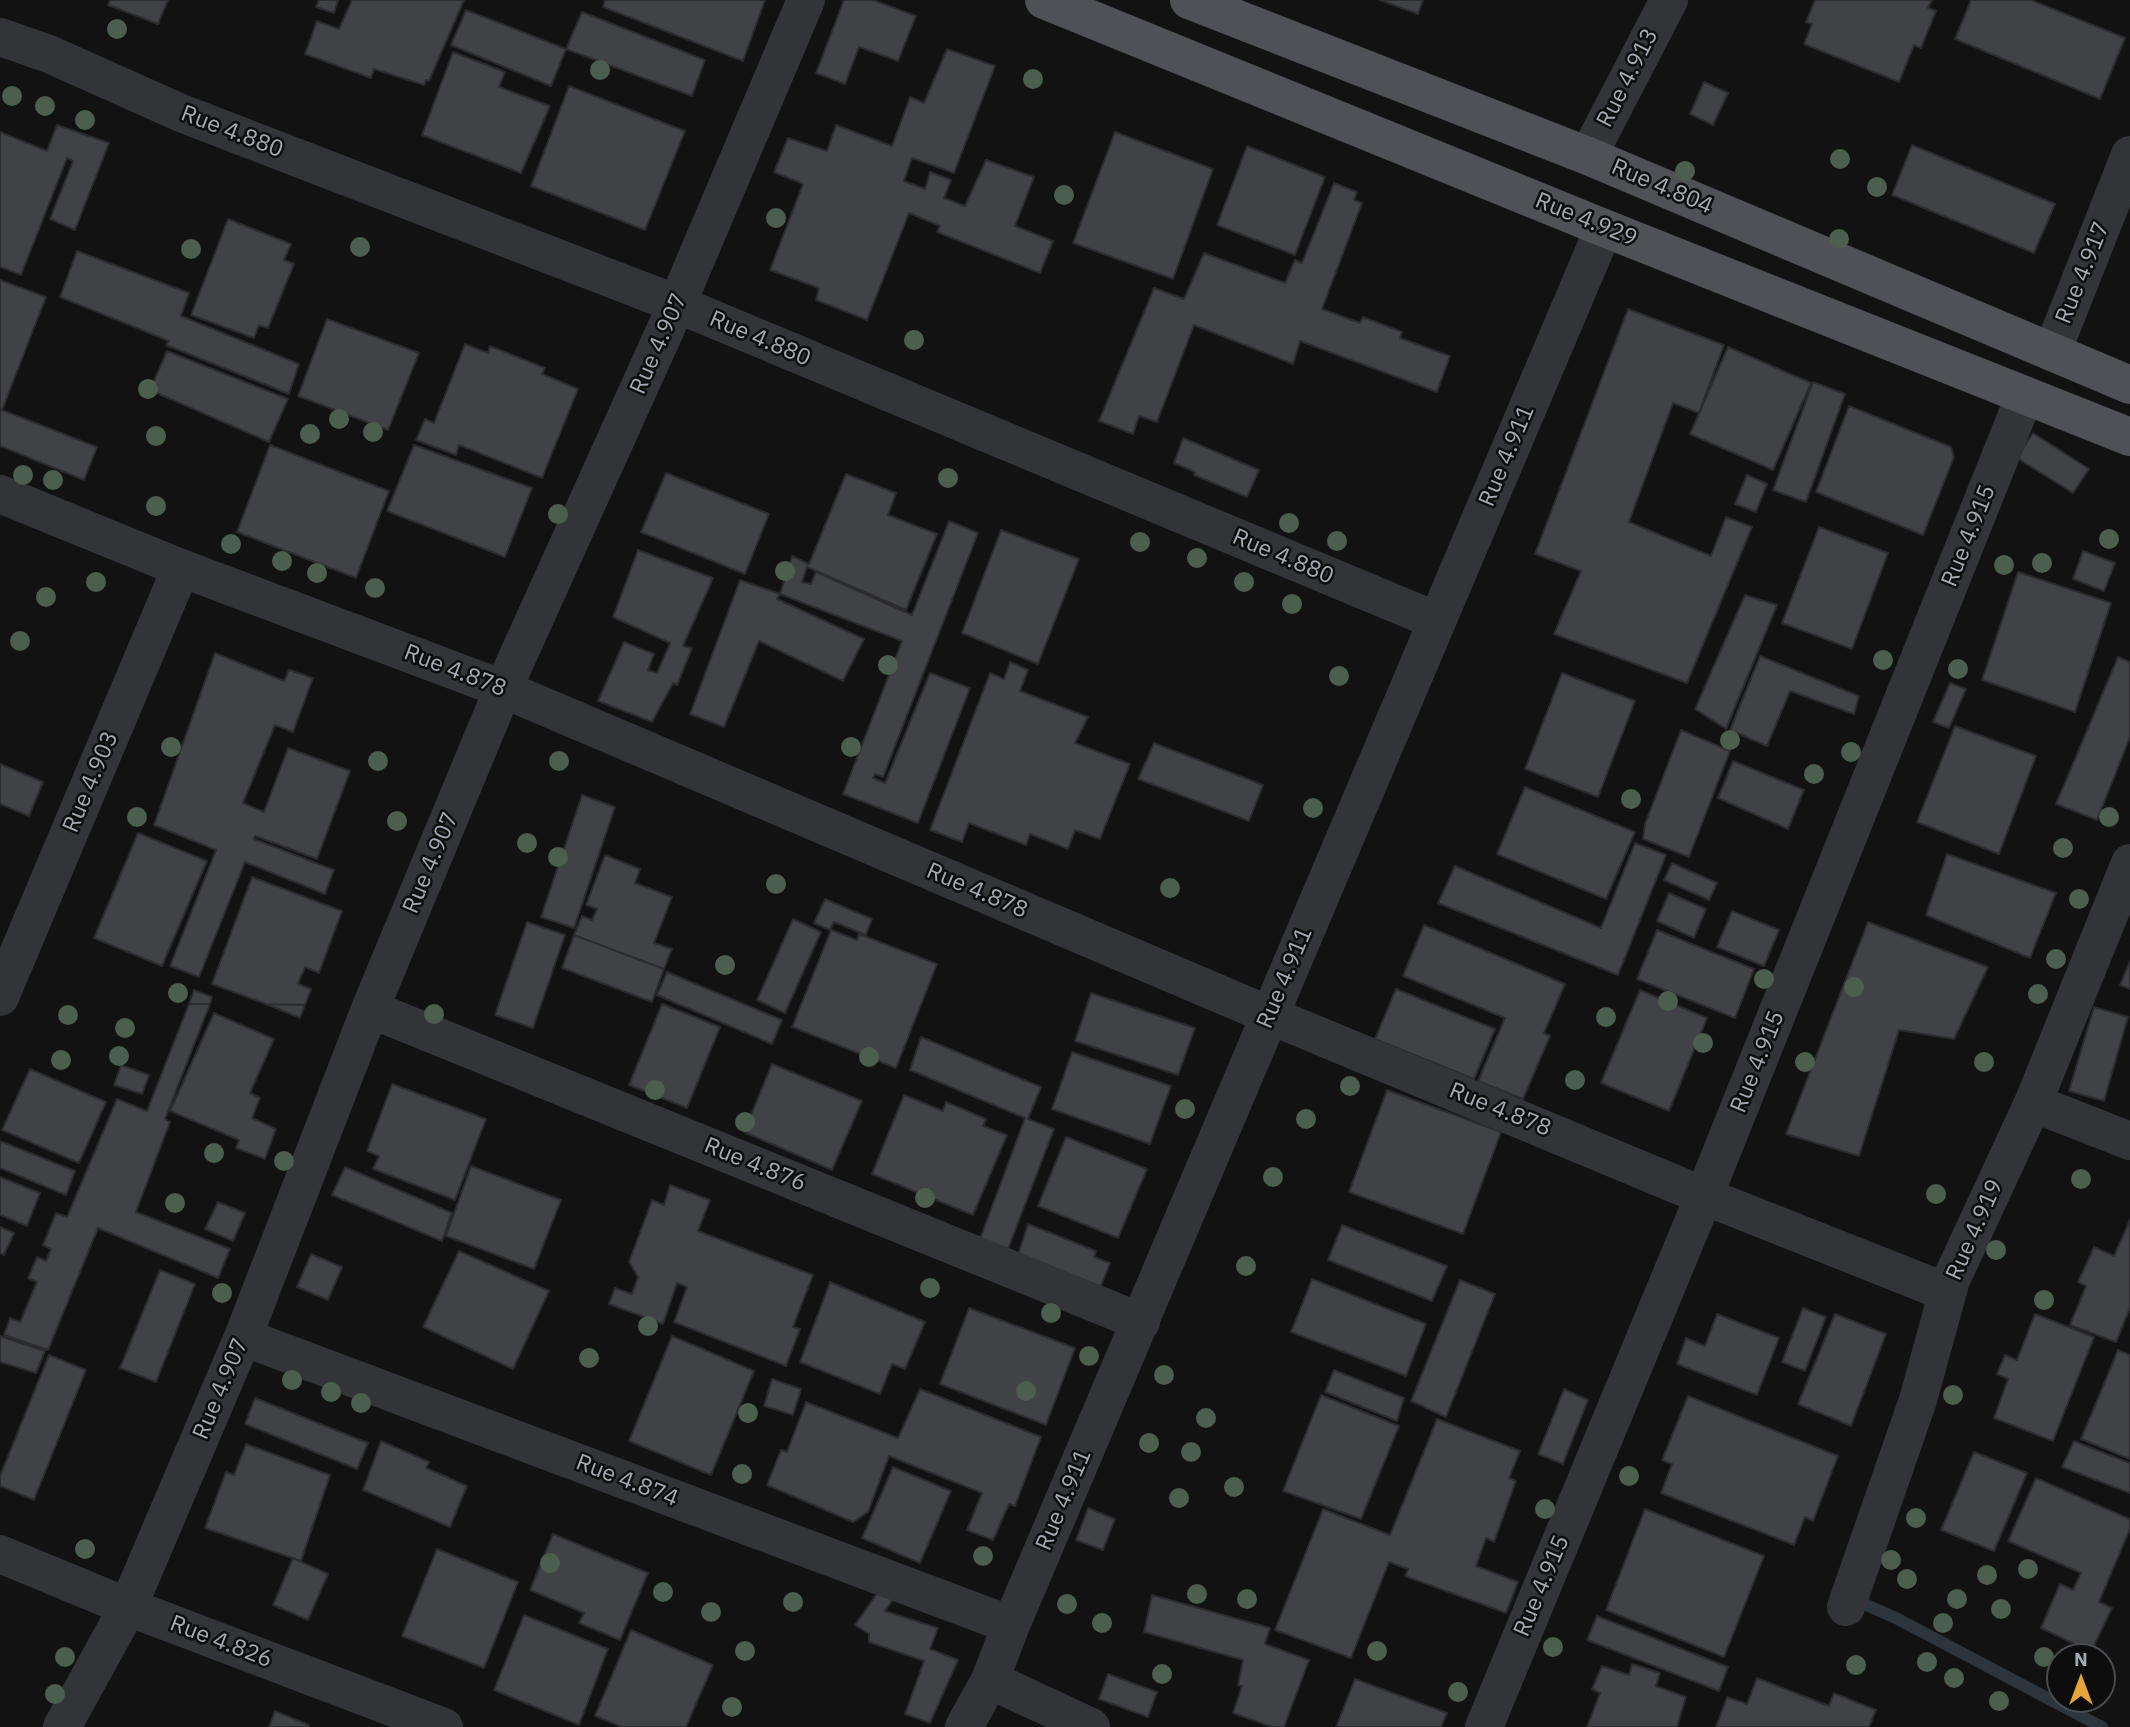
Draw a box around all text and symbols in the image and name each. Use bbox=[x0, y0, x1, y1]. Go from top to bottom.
street label: Rue 4.913 bbox=[1591, 24, 1665, 132]
street label: Rue 4.880 bbox=[177, 100, 287, 164]
street label: Rue 4.804 bbox=[1607, 153, 1717, 221]
street label: Rue 4.929 bbox=[1531, 187, 1641, 253]
street label: Rue 4.917 bbox=[2050, 218, 2116, 328]
street label: Rue 4.907 bbox=[625, 289, 693, 399]
street label: Rue 4.880 bbox=[705, 305, 815, 373]
street label: Rue 4.911 bbox=[1473, 401, 1541, 511]
street label: Rue 4.915 bbox=[1936, 481, 2002, 591]
street label: Rue 4.880 bbox=[1228, 523, 1338, 591]
street label: Rue 4.878 bbox=[400, 639, 510, 703]
street label: Rue 4.903 bbox=[57, 727, 125, 837]
street label: Rue 4.907 bbox=[397, 808, 465, 918]
street label: Rue 4.878 bbox=[922, 857, 1032, 925]
street label: Rue 4.911 bbox=[1251, 923, 1319, 1033]
street label: Rue 4.915 bbox=[1725, 1007, 1791, 1117]
street label: Rue 4.878 bbox=[1445, 1077, 1555, 1143]
street label: Rue 4.876 bbox=[700, 1132, 810, 1198]
street label: Rue 4.919 bbox=[1941, 1175, 2009, 1285]
street label: Rue 4.907 bbox=[187, 1334, 255, 1444]
street label: Rue 4.911 bbox=[1030, 1445, 1098, 1555]
street label: Rue 4.874 bbox=[572, 1449, 682, 1513]
street label: Rue 4.915 bbox=[1508, 1531, 1576, 1641]
street label: Rue 4.826 bbox=[166, 1610, 276, 1674]
north arrow bbox=[2046, 1643, 2116, 1713]
text: N bbox=[2074, 1647, 2088, 1671]

